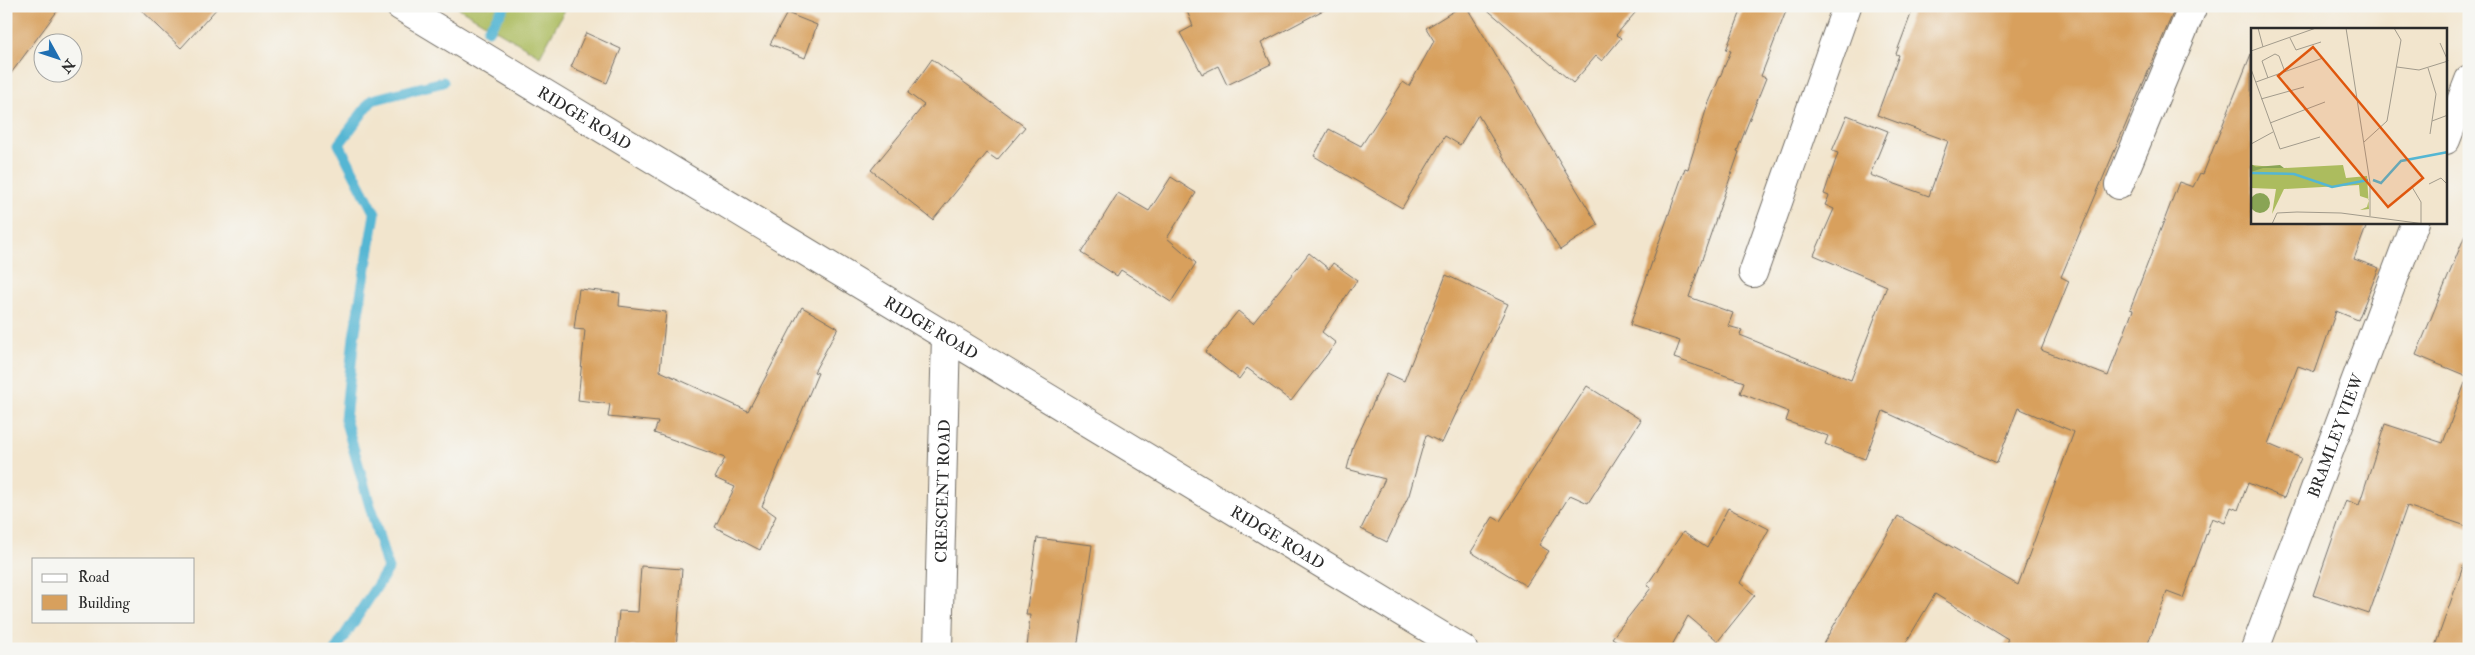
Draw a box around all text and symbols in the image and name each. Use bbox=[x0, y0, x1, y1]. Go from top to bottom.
inset map bbox=[2251, 28, 2448, 224]
north arrow bbox=[32, 32, 82, 82]
text: N bbox=[57, 55, 79, 77]
street label: RIDGE ROAD bbox=[534, 83, 635, 155]
street label: RIDGE ROAD bbox=[880, 292, 982, 364]
street label: BRAMLEY VIEW bbox=[2304, 371, 2368, 500]
street label: CRESCENT ROAD bbox=[931, 419, 955, 563]
street label: RIDGE ROAD bbox=[1227, 502, 1328, 574]
legend bbox=[32, 558, 195, 622]
text: Road bbox=[78, 568, 110, 587]
text: Building bbox=[78, 594, 130, 613]

